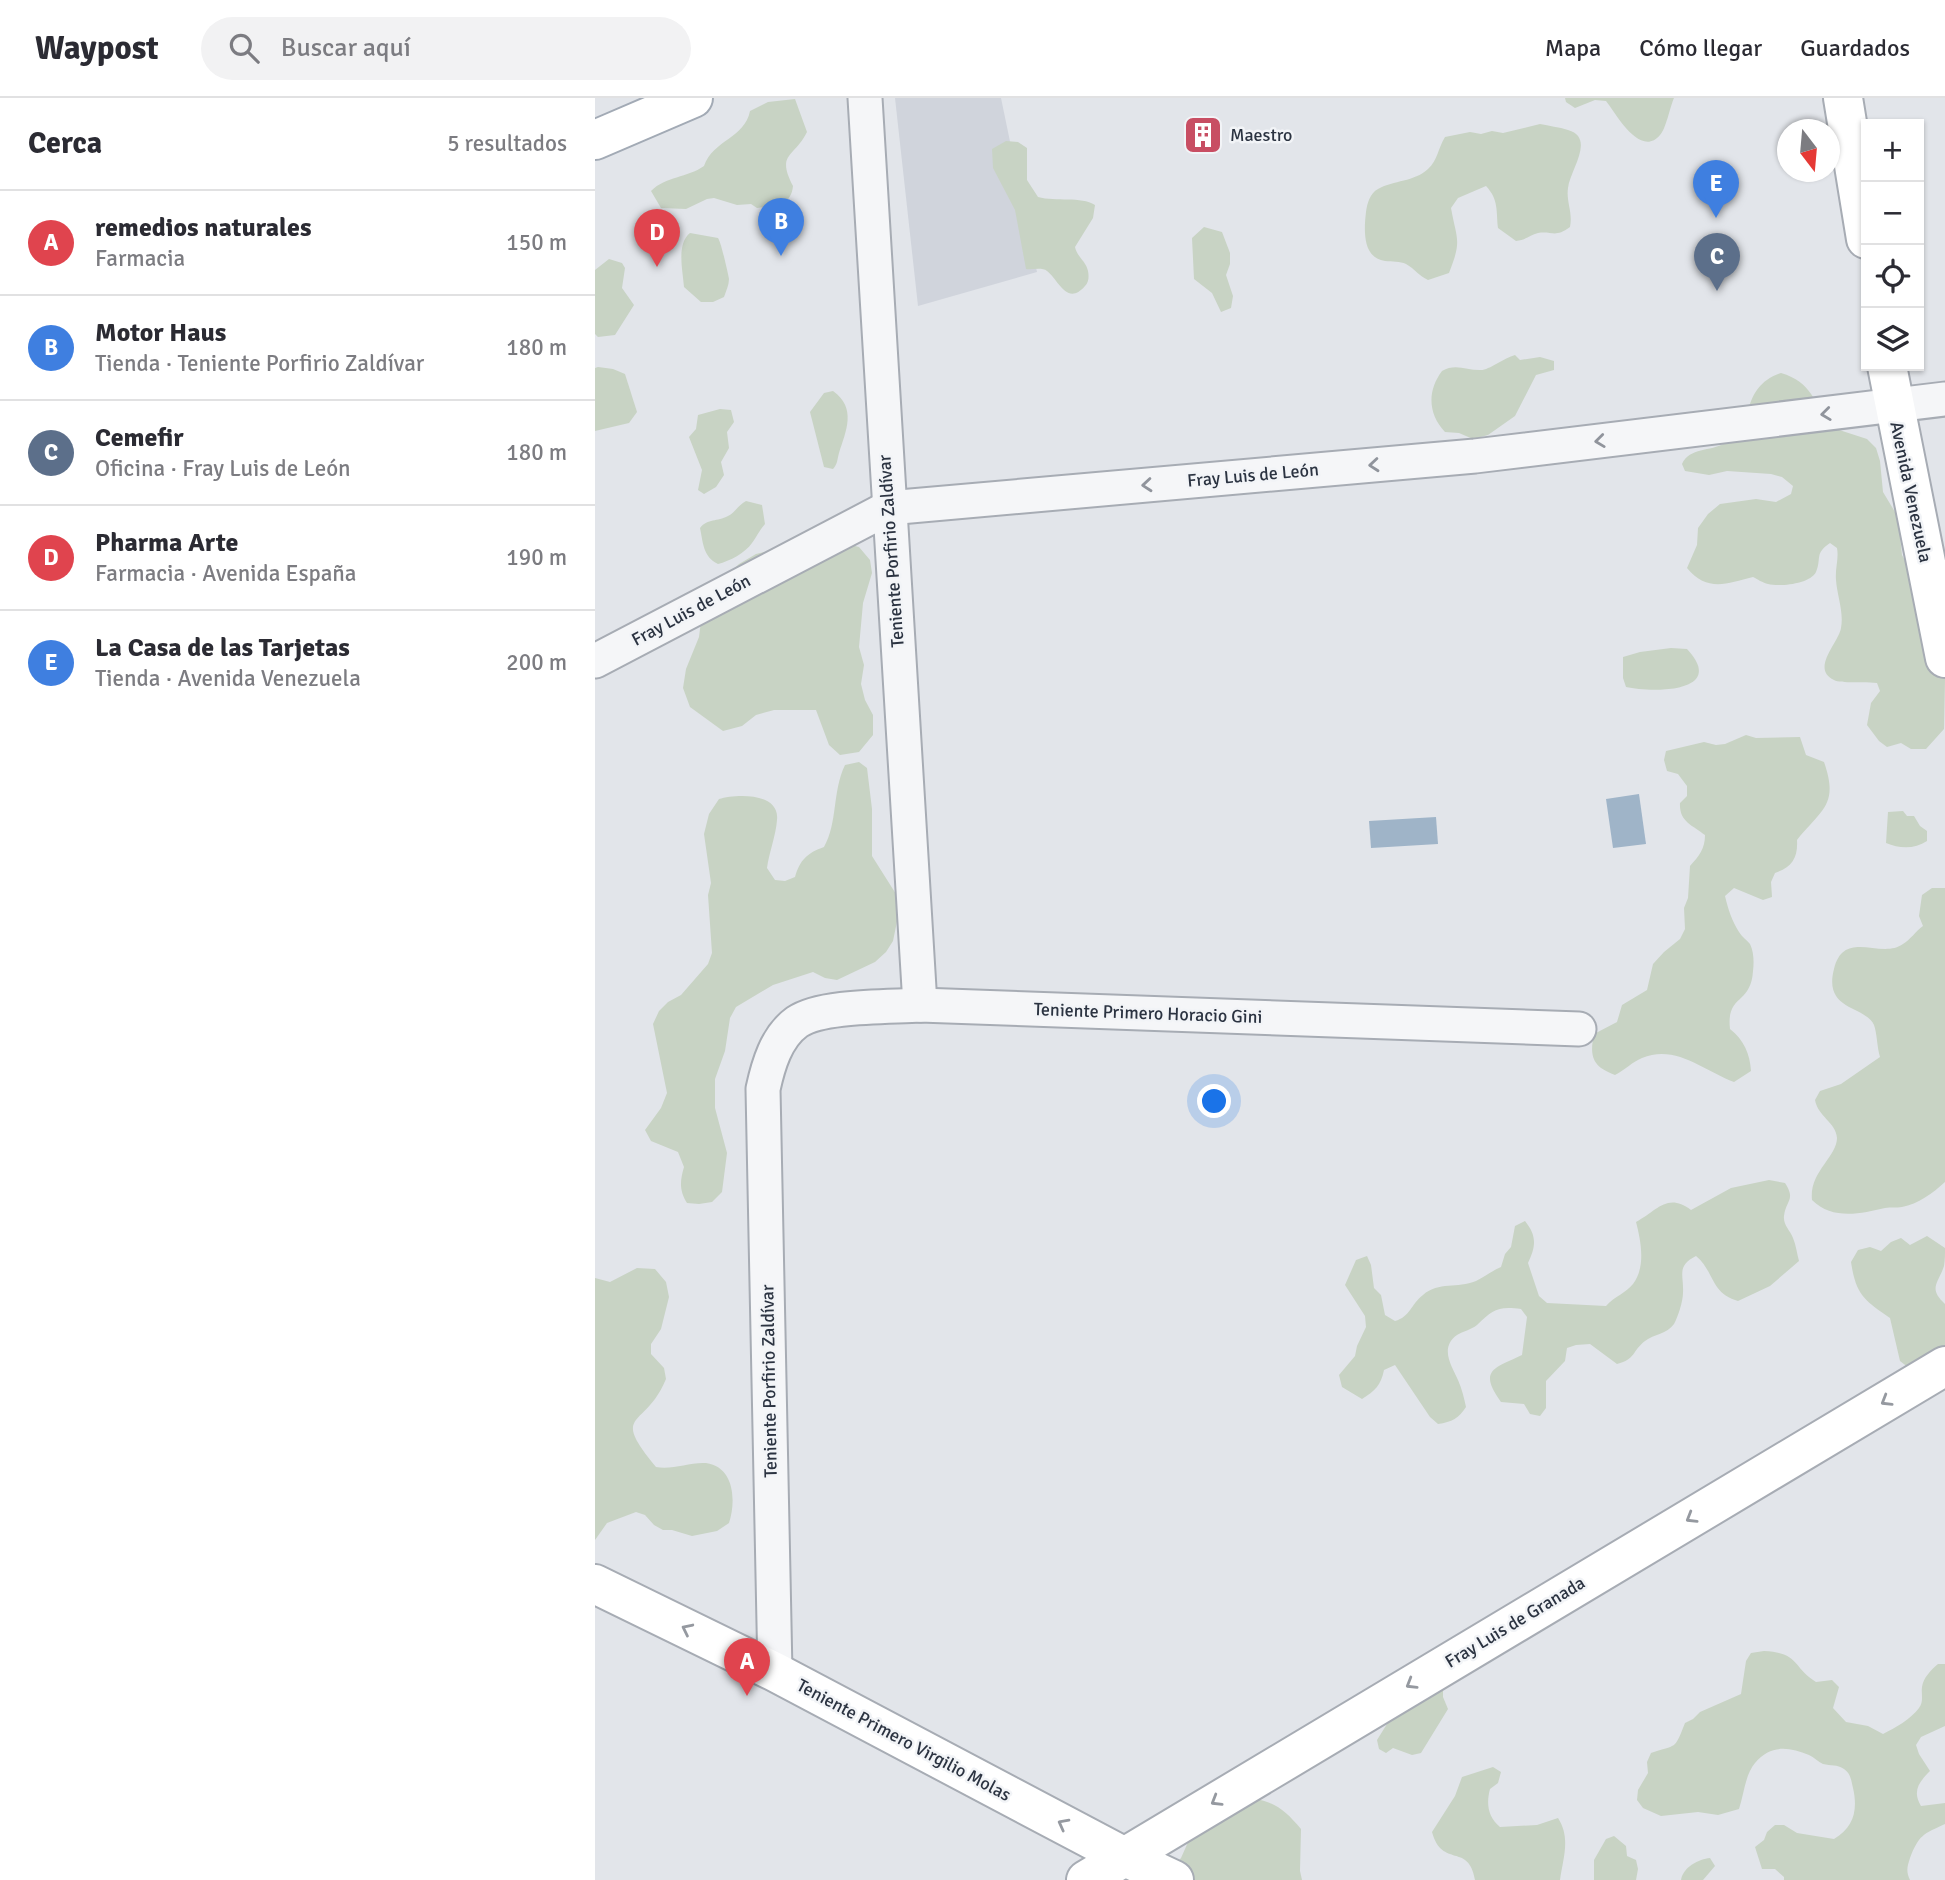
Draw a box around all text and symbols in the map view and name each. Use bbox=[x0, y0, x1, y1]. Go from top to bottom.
search box bbox=[201, 17, 691, 80]
text: Waypost bbox=[35, 28, 159, 69]
icon: search bbox=[225, 29, 263, 67]
text: Buscar aquí bbox=[281, 32, 411, 64]
text: Mapa bbox=[1545, 33, 1601, 63]
text: Cómo llegar bbox=[1639, 33, 1762, 63]
text: Guardados bbox=[1800, 33, 1910, 63]
building icon: Maestro bbox=[1182, 114, 1224, 156]
north arrow bbox=[1777, 119, 1840, 182]
map controls bbox=[1861, 119, 1924, 371]
button: + bbox=[1861, 119, 1924, 182]
place label: Maestro bbox=[1230, 124, 1292, 146]
text: Cerca bbox=[28, 125, 102, 162]
text: 5 resultados bbox=[447, 129, 567, 158]
pin: E bbox=[1693, 160, 1739, 218]
button: − bbox=[1861, 182, 1924, 245]
pin: B bbox=[758, 198, 804, 256]
pin: D bbox=[634, 209, 680, 267]
text: remedios naturales bbox=[95, 212, 311, 244]
text: A bbox=[44, 228, 58, 257]
text: 150 m bbox=[506, 228, 567, 257]
pin: C bbox=[1694, 233, 1740, 291]
text: Farmacia bbox=[95, 244, 185, 273]
button: locate bbox=[1861, 245, 1924, 308]
button: layers bbox=[1861, 308, 1924, 371]
text: Motor Haus bbox=[95, 317, 226, 349]
text: B bbox=[44, 333, 58, 362]
text: 180 m bbox=[506, 333, 567, 362]
text: Tienda · Teniente Porfirio Zaldívar bbox=[95, 349, 424, 378]
one-way arrow bbox=[1820, 406, 1832, 421]
street label: Avenida Venezuela bbox=[1885, 420, 1937, 564]
text: Cemefir bbox=[95, 422, 184, 454]
one-way arrow bbox=[1594, 433, 1606, 448]
text: C bbox=[44, 438, 58, 467]
text: 180 m bbox=[506, 438, 567, 467]
text: Oficina · Fray Luis de León bbox=[95, 454, 351, 483]
street label: Teniente Porfirio Zaldívar bbox=[873, 454, 909, 648]
one-way arrow bbox=[1368, 457, 1379, 472]
street label: Fray Luis de León bbox=[1186, 458, 1320, 492]
one-way arrow bbox=[1141, 477, 1152, 492]
text: Pharma Arte bbox=[95, 527, 239, 559]
text: D bbox=[43, 543, 59, 572]
text: 190 m bbox=[506, 543, 567, 572]
text: Farmacia · Avenida España bbox=[95, 559, 357, 588]
street label: Fray Luis de León bbox=[628, 569, 754, 651]
text: La Casa de las Tarjetas bbox=[95, 632, 350, 664]
text: E bbox=[44, 648, 58, 677]
text: 200 m bbox=[506, 648, 567, 677]
text: Tienda · Avenida Venezuela bbox=[95, 664, 361, 693]
street label: Teniente Primero Horacio Gini bbox=[1033, 998, 1263, 1028]
your location bbox=[1197, 1084, 1231, 1118]
street label: Teniente Porfirio Zaldívar bbox=[756, 1284, 782, 1478]
one-way arrow bbox=[1881, 1393, 1894, 1406]
one-way arrow bbox=[1685, 1509, 1698, 1522]
street label: Fray Luis de Granada bbox=[1441, 1572, 1589, 1672]
one-way arrow bbox=[682, 1623, 694, 1637]
pin: A bbox=[724, 1638, 770, 1696]
street label: Teniente Primero Virgilio Molas bbox=[793, 1674, 1015, 1806]
one-way arrow bbox=[1406, 1676, 1419, 1689]
one-way arrow bbox=[1210, 1792, 1223, 1805]
one-way arrow bbox=[1058, 1819, 1070, 1832]

